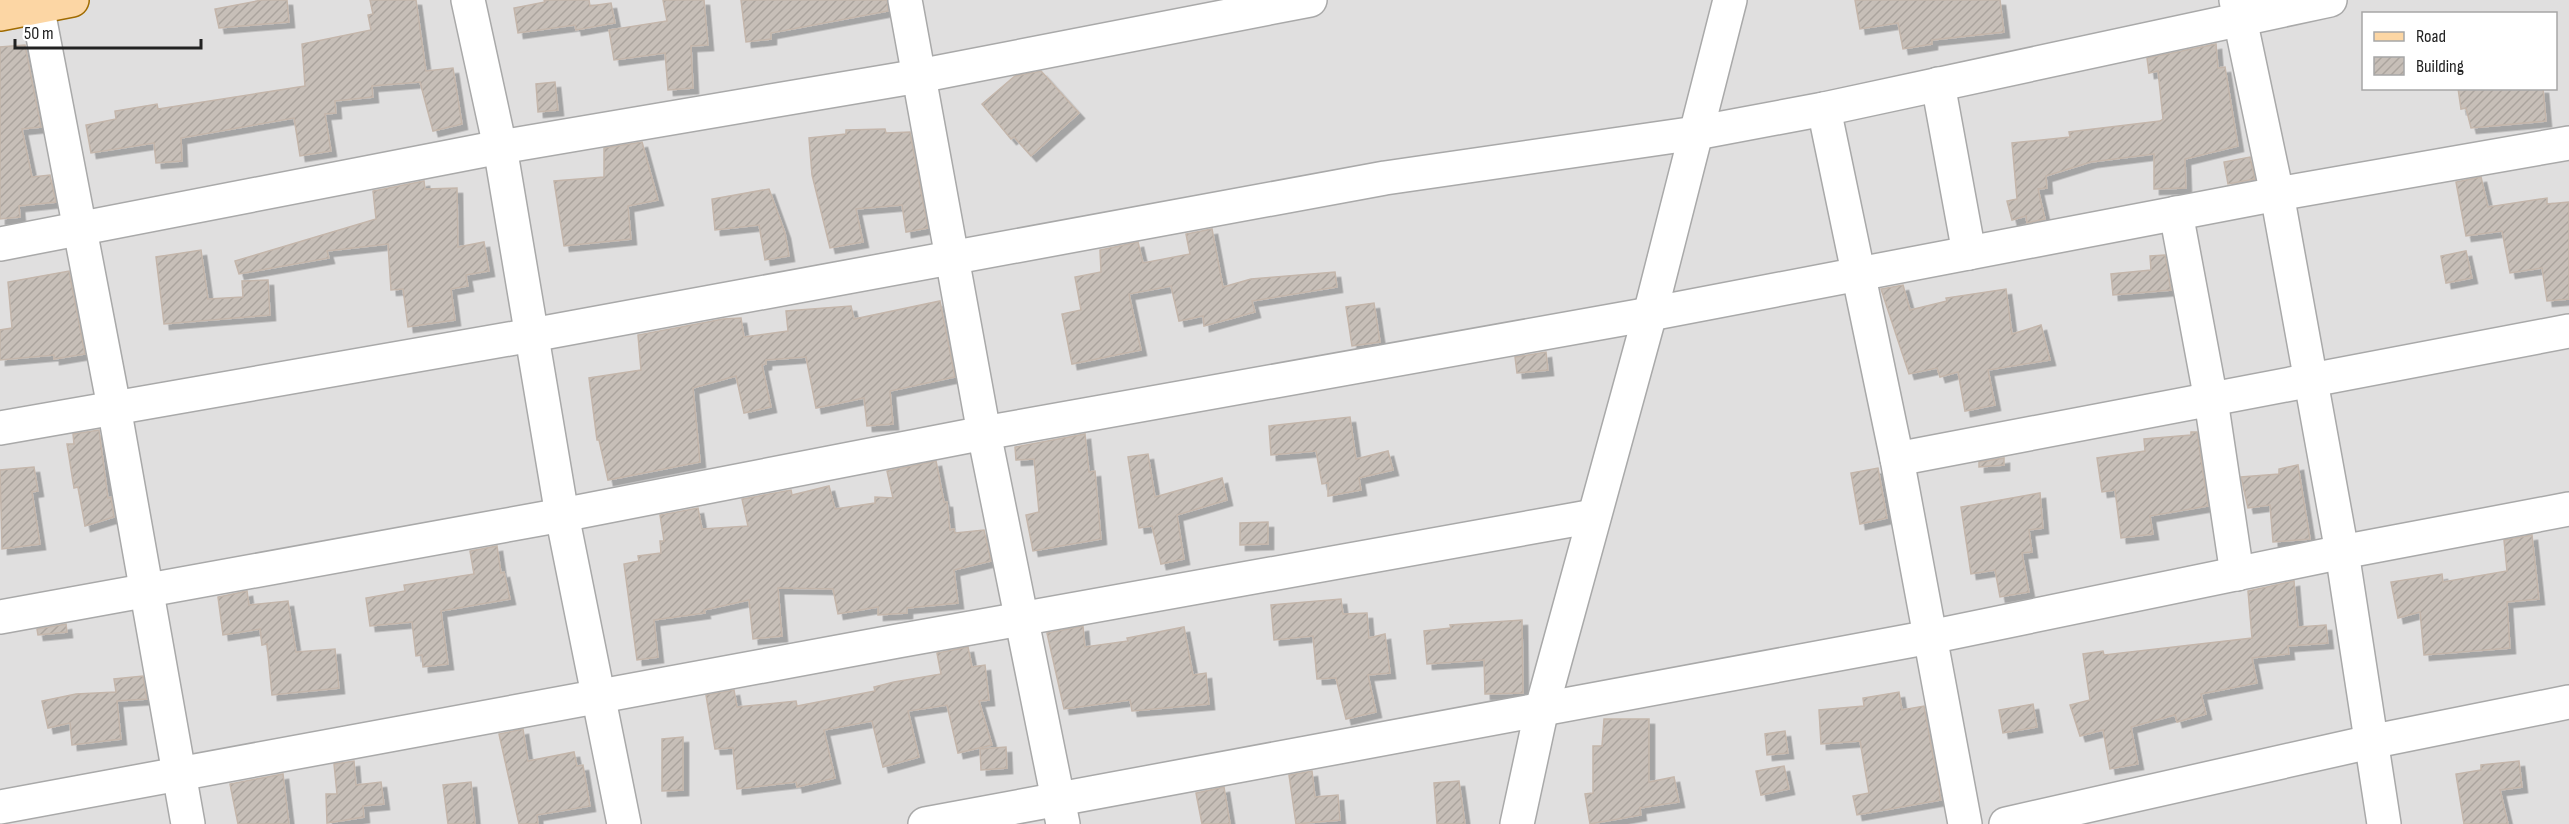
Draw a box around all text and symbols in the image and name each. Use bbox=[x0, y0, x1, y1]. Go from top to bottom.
scale bar bbox=[15, 12, 201, 50]
legend bbox=[2362, 12, 2557, 90]
text: 50 m bbox=[24, 23, 54, 44]
text: Road bbox=[2416, 26, 2446, 47]
text: Building bbox=[2416, 56, 2464, 77]

